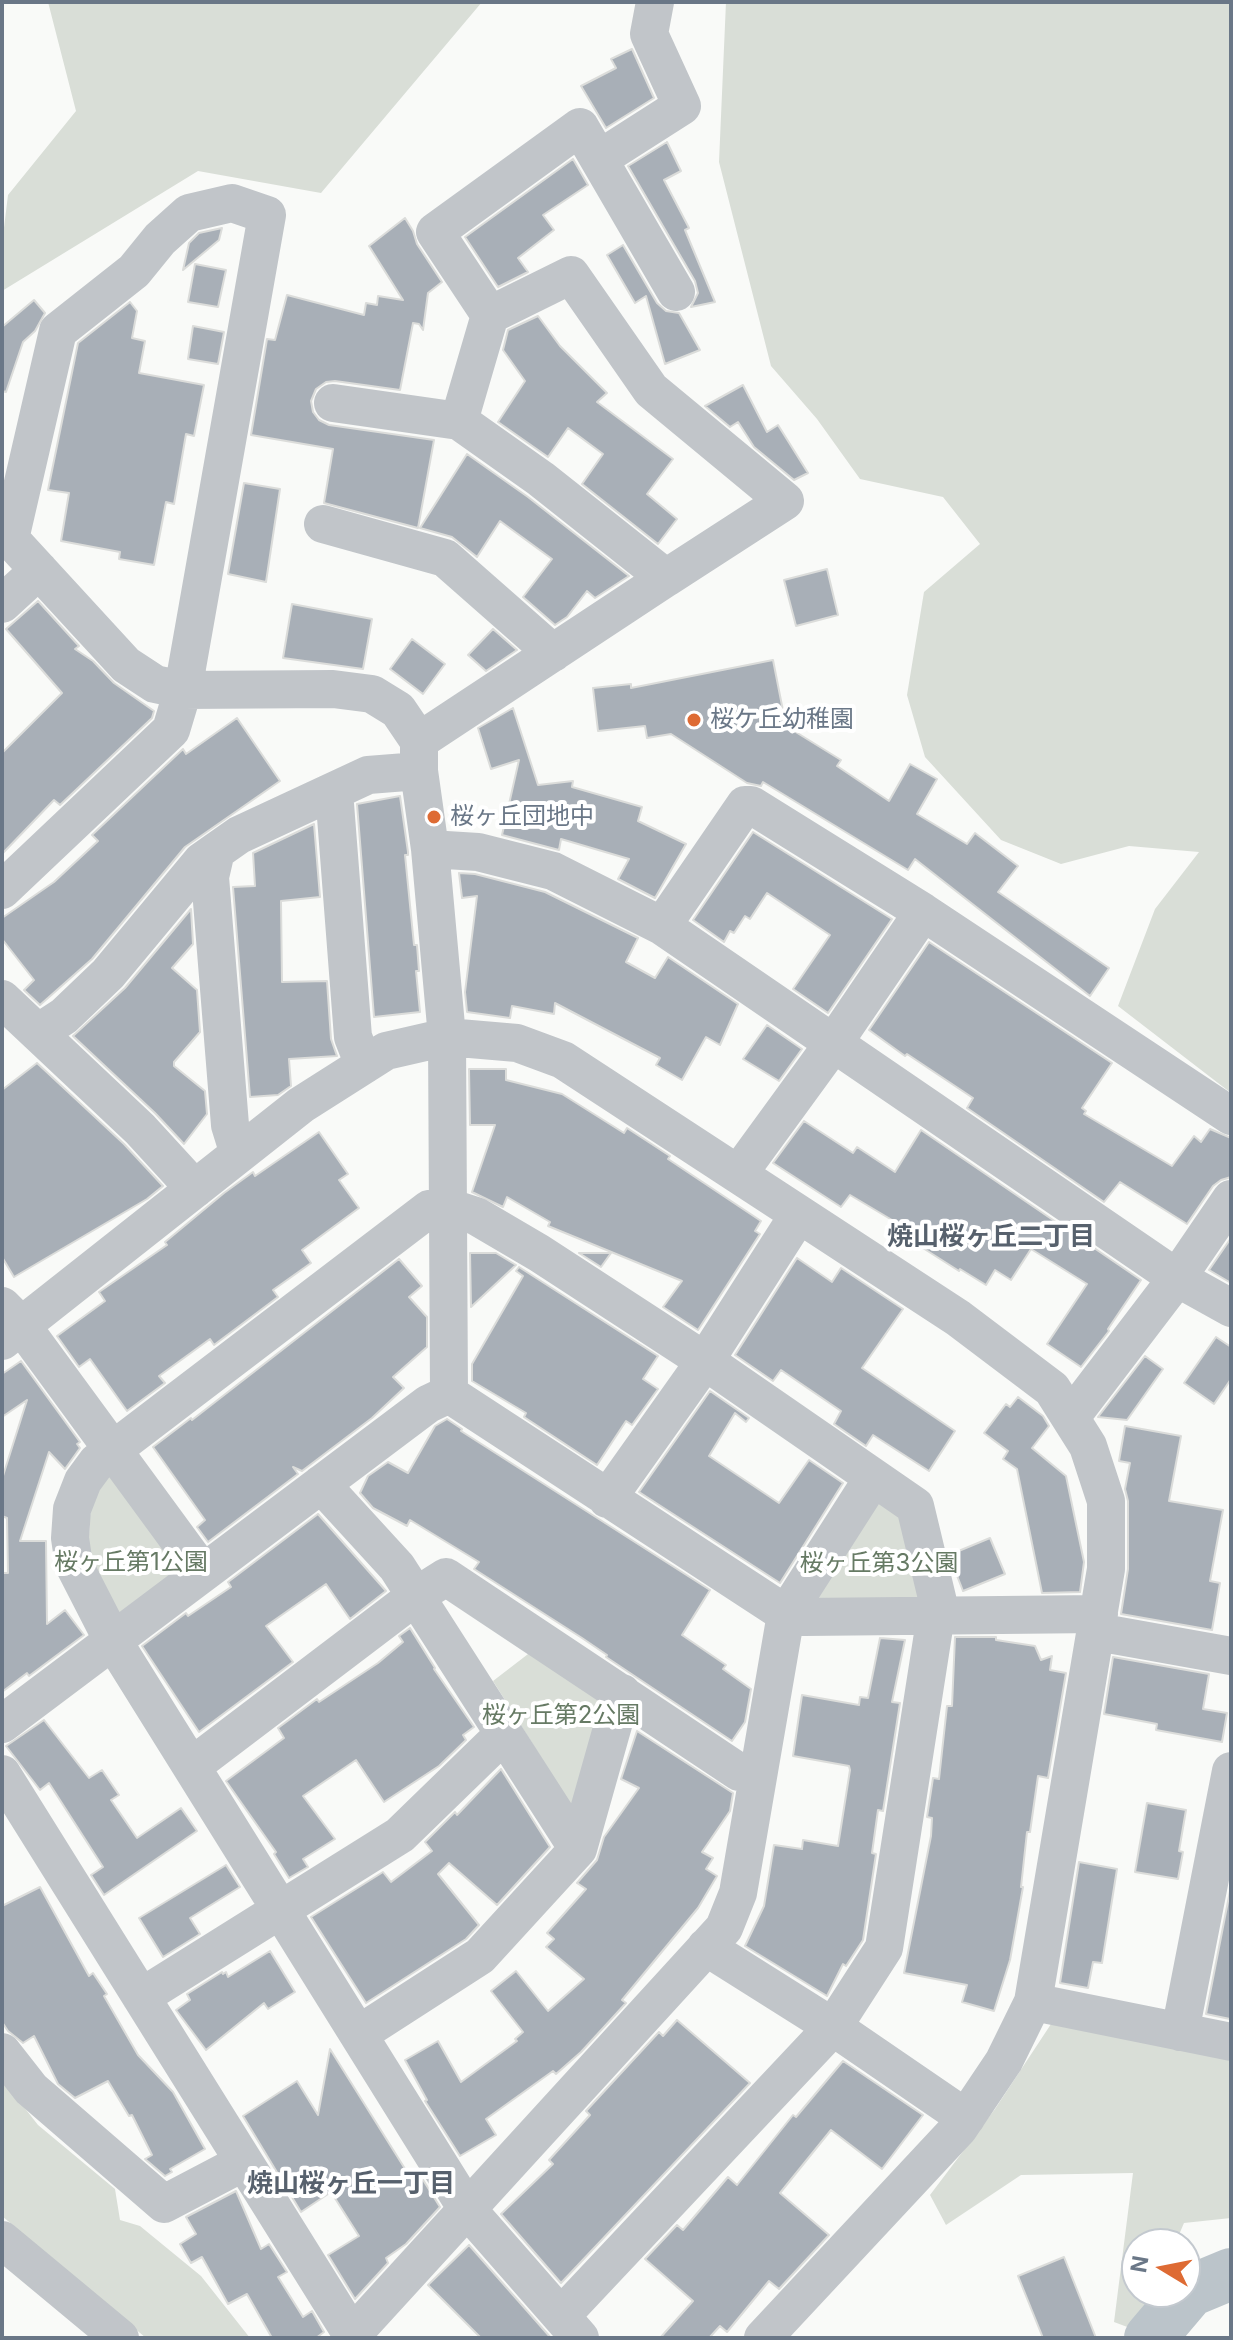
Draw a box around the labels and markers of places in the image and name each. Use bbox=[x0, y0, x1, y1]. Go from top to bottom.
place label: 桜ケ丘幼稚園 bbox=[710, 706, 854, 734]
marker: 桜ケ丘幼稚園 bbox=[685, 711, 703, 729]
place label: 桜ヶ丘団地中 bbox=[450, 803, 594, 831]
marker: 桜ヶ丘団地中 bbox=[425, 808, 443, 826]

